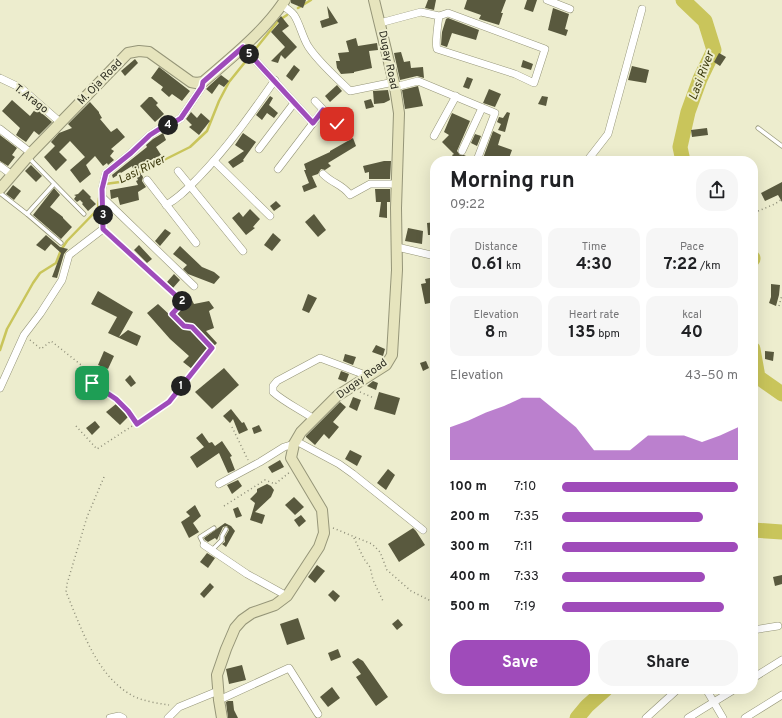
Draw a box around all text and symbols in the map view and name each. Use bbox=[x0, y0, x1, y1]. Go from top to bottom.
street label: Dugay Road bbox=[375, 29, 401, 91]
pin: 5 bbox=[239, 44, 259, 64]
text: 5 bbox=[246, 47, 252, 61]
water label: Lasi River bbox=[685, 48, 719, 103]
street label: M. Oja Road bbox=[75, 56, 125, 108]
street label: T. Arago bbox=[11, 81, 51, 117]
pin bbox=[320, 107, 354, 141]
icon: check bbox=[326, 113, 348, 135]
pin: 4 bbox=[158, 115, 178, 135]
text: 4 bbox=[164, 118, 172, 132]
water label: Lasi River bbox=[116, 151, 170, 188]
text: Morning run bbox=[450, 168, 575, 195]
button: share bbox=[696, 169, 738, 211]
text: 09:22 bbox=[450, 197, 485, 213]
pin: 3 bbox=[93, 205, 113, 225]
text: 3 bbox=[100, 208, 106, 222]
text: Distance bbox=[474, 240, 518, 254]
text: Time bbox=[582, 240, 606, 254]
text: Pace bbox=[680, 240, 704, 254]
text: 0.61 bbox=[471, 254, 503, 276]
text: 4:30 bbox=[576, 254, 612, 276]
text: 7:22 bbox=[663, 254, 697, 276]
text: km bbox=[503, 259, 521, 273]
text: /km bbox=[697, 259, 721, 273]
pin: 2 bbox=[172, 291, 192, 311]
text: 2 bbox=[179, 294, 185, 308]
text: Elevation bbox=[473, 308, 519, 322]
text: Heart rate bbox=[569, 308, 619, 322]
text: kcal bbox=[682, 308, 702, 322]
text: 8 bbox=[485, 322, 495, 344]
text: 135 bbox=[568, 322, 596, 344]
text: 40 bbox=[681, 322, 703, 344]
text: m bbox=[495, 327, 507, 341]
text: bpm bbox=[596, 327, 620, 341]
street label: Dugay Road bbox=[334, 356, 390, 402]
pin bbox=[75, 366, 109, 400]
text: Elevation bbox=[450, 368, 503, 384]
text: 43–50 m bbox=[685, 368, 738, 384]
icon: arrive bbox=[81, 372, 103, 394]
pin: 1 bbox=[171, 376, 191, 396]
text: 1 bbox=[179, 379, 183, 393]
text: 100 m bbox=[450, 479, 487, 495]
text: 7:10 bbox=[514, 479, 536, 495]
text: 200 m bbox=[450, 509, 490, 525]
text: 7:35 bbox=[514, 509, 539, 525]
text: 300 m bbox=[450, 539, 489, 555]
text: 7:11 bbox=[514, 539, 533, 555]
text: 400 m bbox=[450, 569, 490, 585]
text: 7:33 bbox=[514, 569, 539, 585]
text: 500 m bbox=[450, 599, 490, 615]
text: 7:19 bbox=[514, 599, 536, 615]
button: Save bbox=[450, 640, 590, 686]
button: Share bbox=[598, 640, 738, 686]

